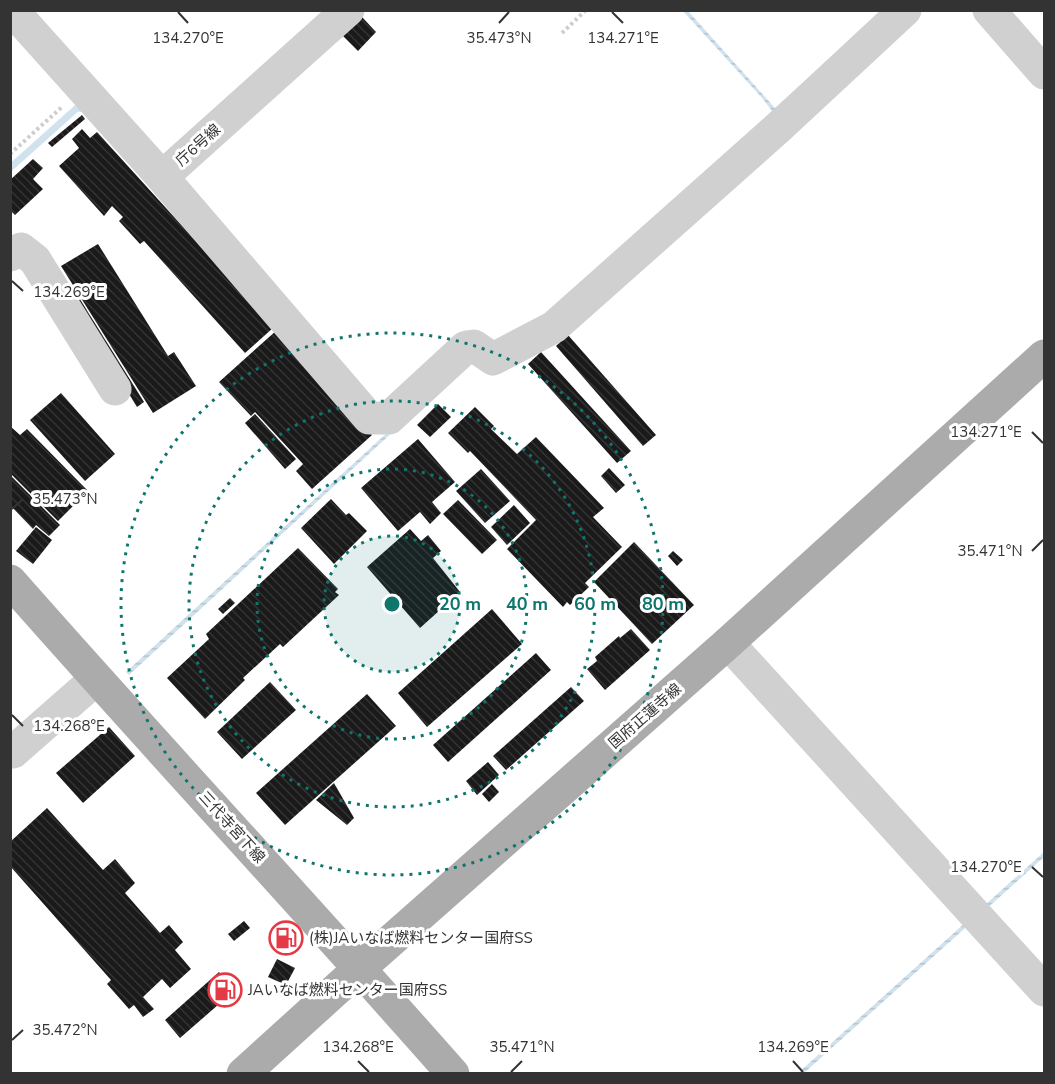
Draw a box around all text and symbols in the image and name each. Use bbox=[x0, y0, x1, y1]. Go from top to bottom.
text: 134.270°E bbox=[152, 28, 224, 48]
text: 35.473°N bbox=[466, 28, 532, 48]
text: 134.271°E bbox=[587, 28, 659, 48]
street label: 庁6号線 bbox=[171, 119, 225, 171]
text: 134.269°E bbox=[33, 282, 105, 302]
text: 134.271°E bbox=[950, 422, 1022, 442]
text: 35.473°N bbox=[32, 489, 98, 509]
text: 35.471°N bbox=[957, 541, 1023, 561]
text: 20 m bbox=[439, 592, 481, 616]
text: 40 m bbox=[506, 592, 548, 616]
text: 60 m bbox=[574, 592, 616, 616]
text: 80 m bbox=[642, 592, 684, 616]
centre of rings bbox=[382, 594, 402, 614]
street label: 国府正蓮寺線 bbox=[604, 679, 686, 753]
text: 134.268°E bbox=[33, 716, 105, 736]
street label: 三代寺宮下線 bbox=[194, 787, 270, 867]
text: 134.270°E bbox=[950, 857, 1022, 877]
fuel station icon: (株)JAいなば燃料センター国府SS bbox=[268, 920, 304, 956]
place label: (株)JAいなば燃料センター国府SS bbox=[309, 928, 533, 948]
fuel station icon: JAいなば燃料センター国府SS bbox=[207, 972, 243, 1008]
place label: JAいなば燃料センター国府SS bbox=[247, 980, 447, 1000]
text: 35.472°N bbox=[32, 1020, 98, 1040]
text: 134.268°E bbox=[322, 1037, 394, 1057]
text: 35.471°N bbox=[489, 1037, 555, 1057]
text: 134.269°E bbox=[757, 1037, 829, 1057]

